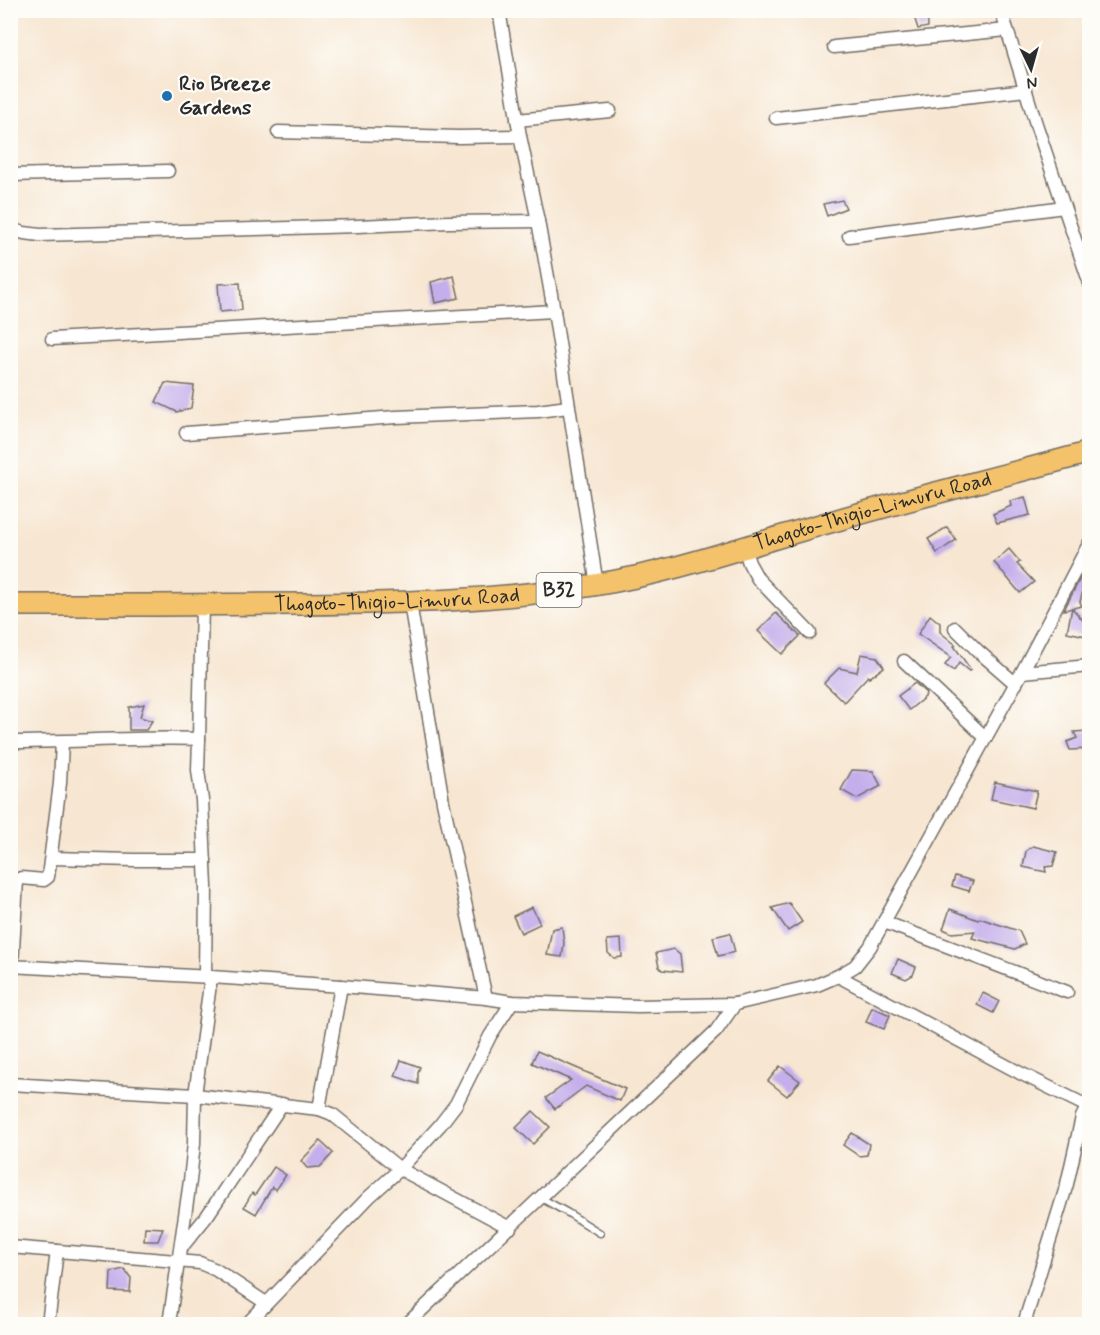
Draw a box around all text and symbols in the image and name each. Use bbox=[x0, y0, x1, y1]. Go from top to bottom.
north arrow bbox=[1001, 39, 1061, 99]
place label: Rio Breeze Gardens bbox=[179, 70, 271, 122]
text: N bbox=[1026, 72, 1038, 93]
marker: Rio Breeze Gardens bbox=[160, 89, 174, 103]
street label: Thogoto-Thigio-Limuru Road bbox=[750, 465, 994, 558]
road number: B32 bbox=[536, 573, 582, 607]
street label: Thogoto-Thigio-Limuru Road bbox=[274, 581, 521, 618]

